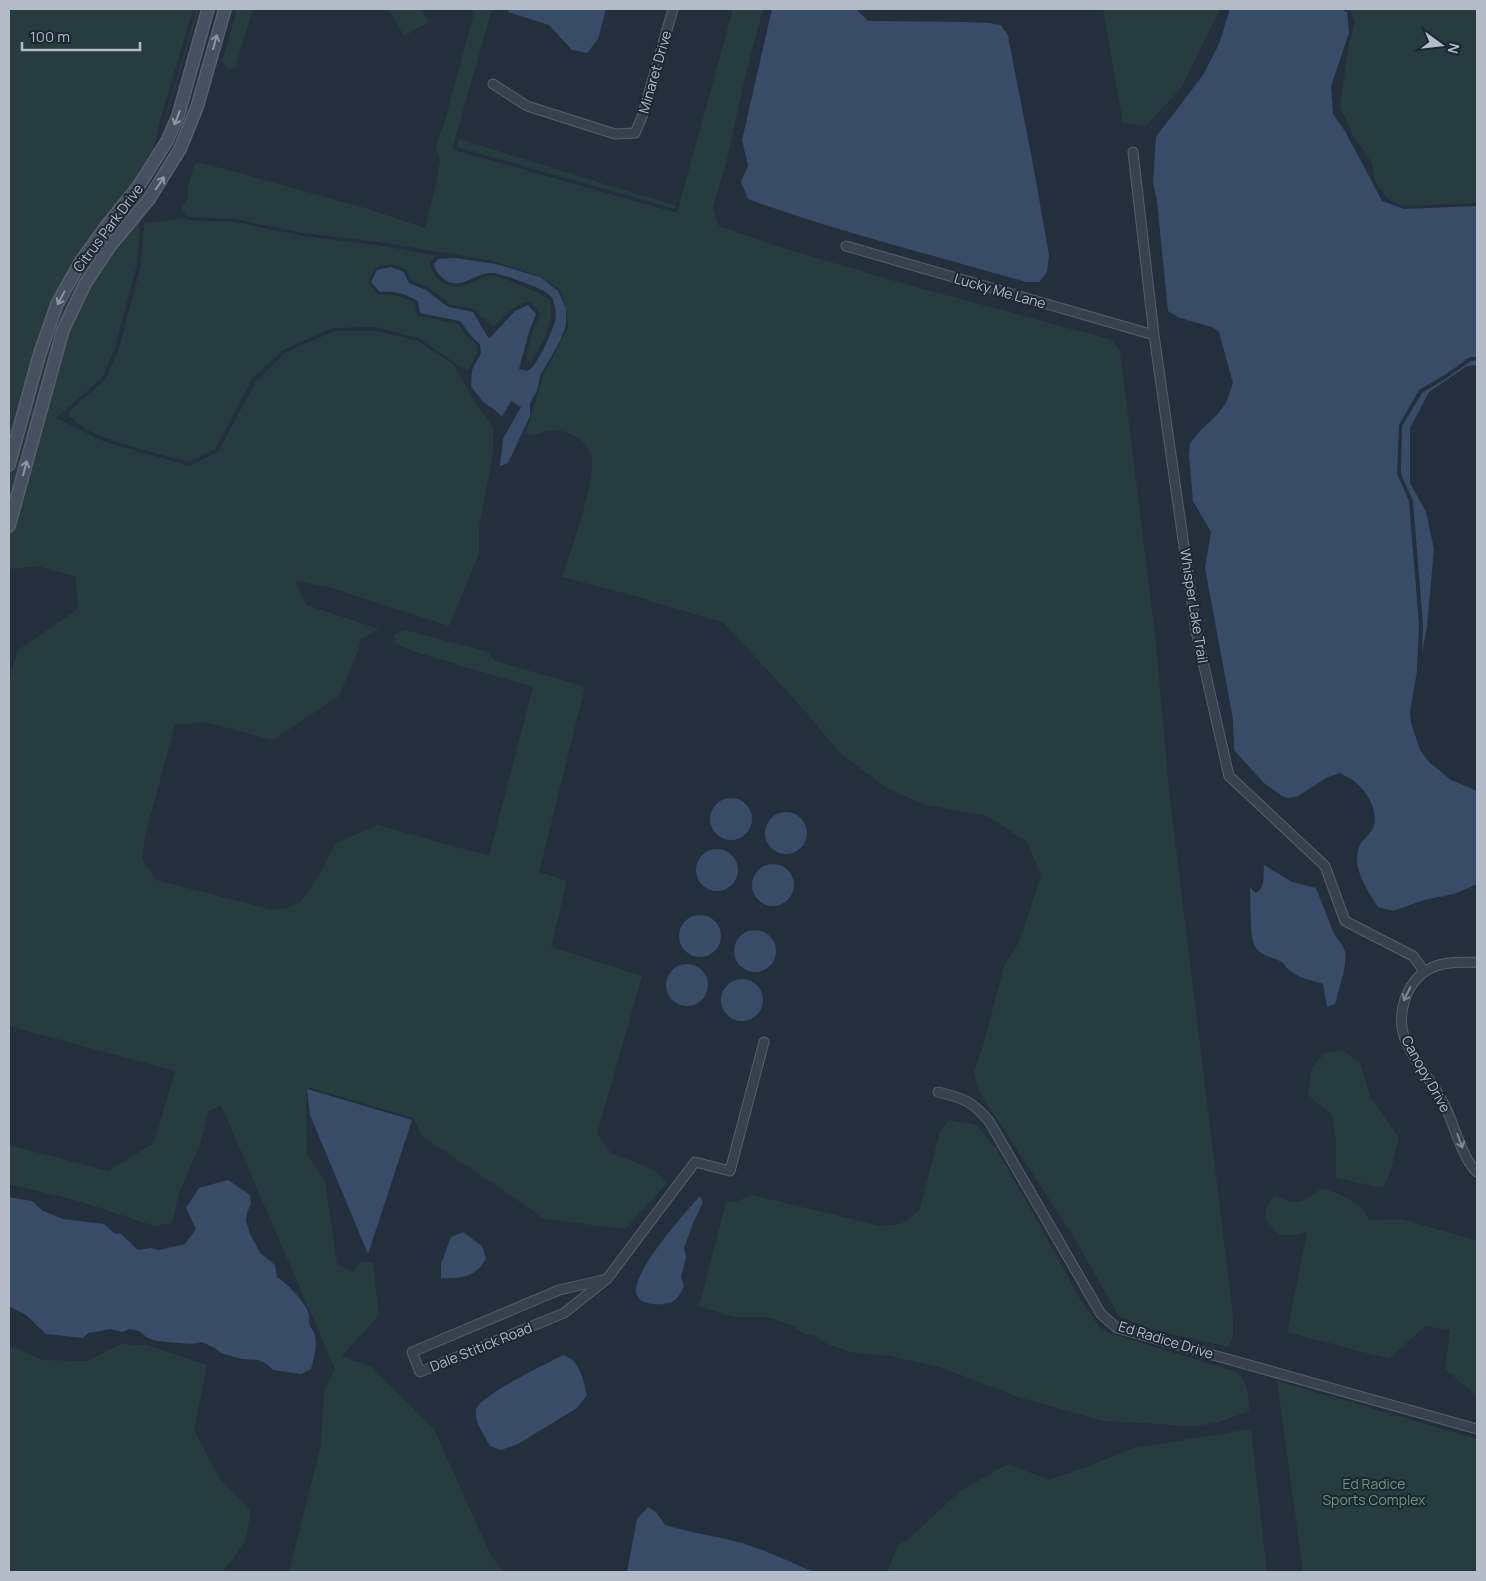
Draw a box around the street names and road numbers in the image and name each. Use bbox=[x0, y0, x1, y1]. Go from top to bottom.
street label: Minaret Drive bbox=[634, 28, 675, 116]
street label: Citrus Park Drive bbox=[68, 180, 147, 276]
street label: Lucky Me Lane bbox=[952, 268, 1048, 313]
street label: Whisper Lake Trail bbox=[1176, 547, 1213, 665]
street label: Canopy Drive bbox=[1397, 1032, 1455, 1116]
street label: Ed Radice Drive bbox=[1116, 1316, 1216, 1363]
street label: Dale Stitick Road bbox=[427, 1317, 535, 1376]

